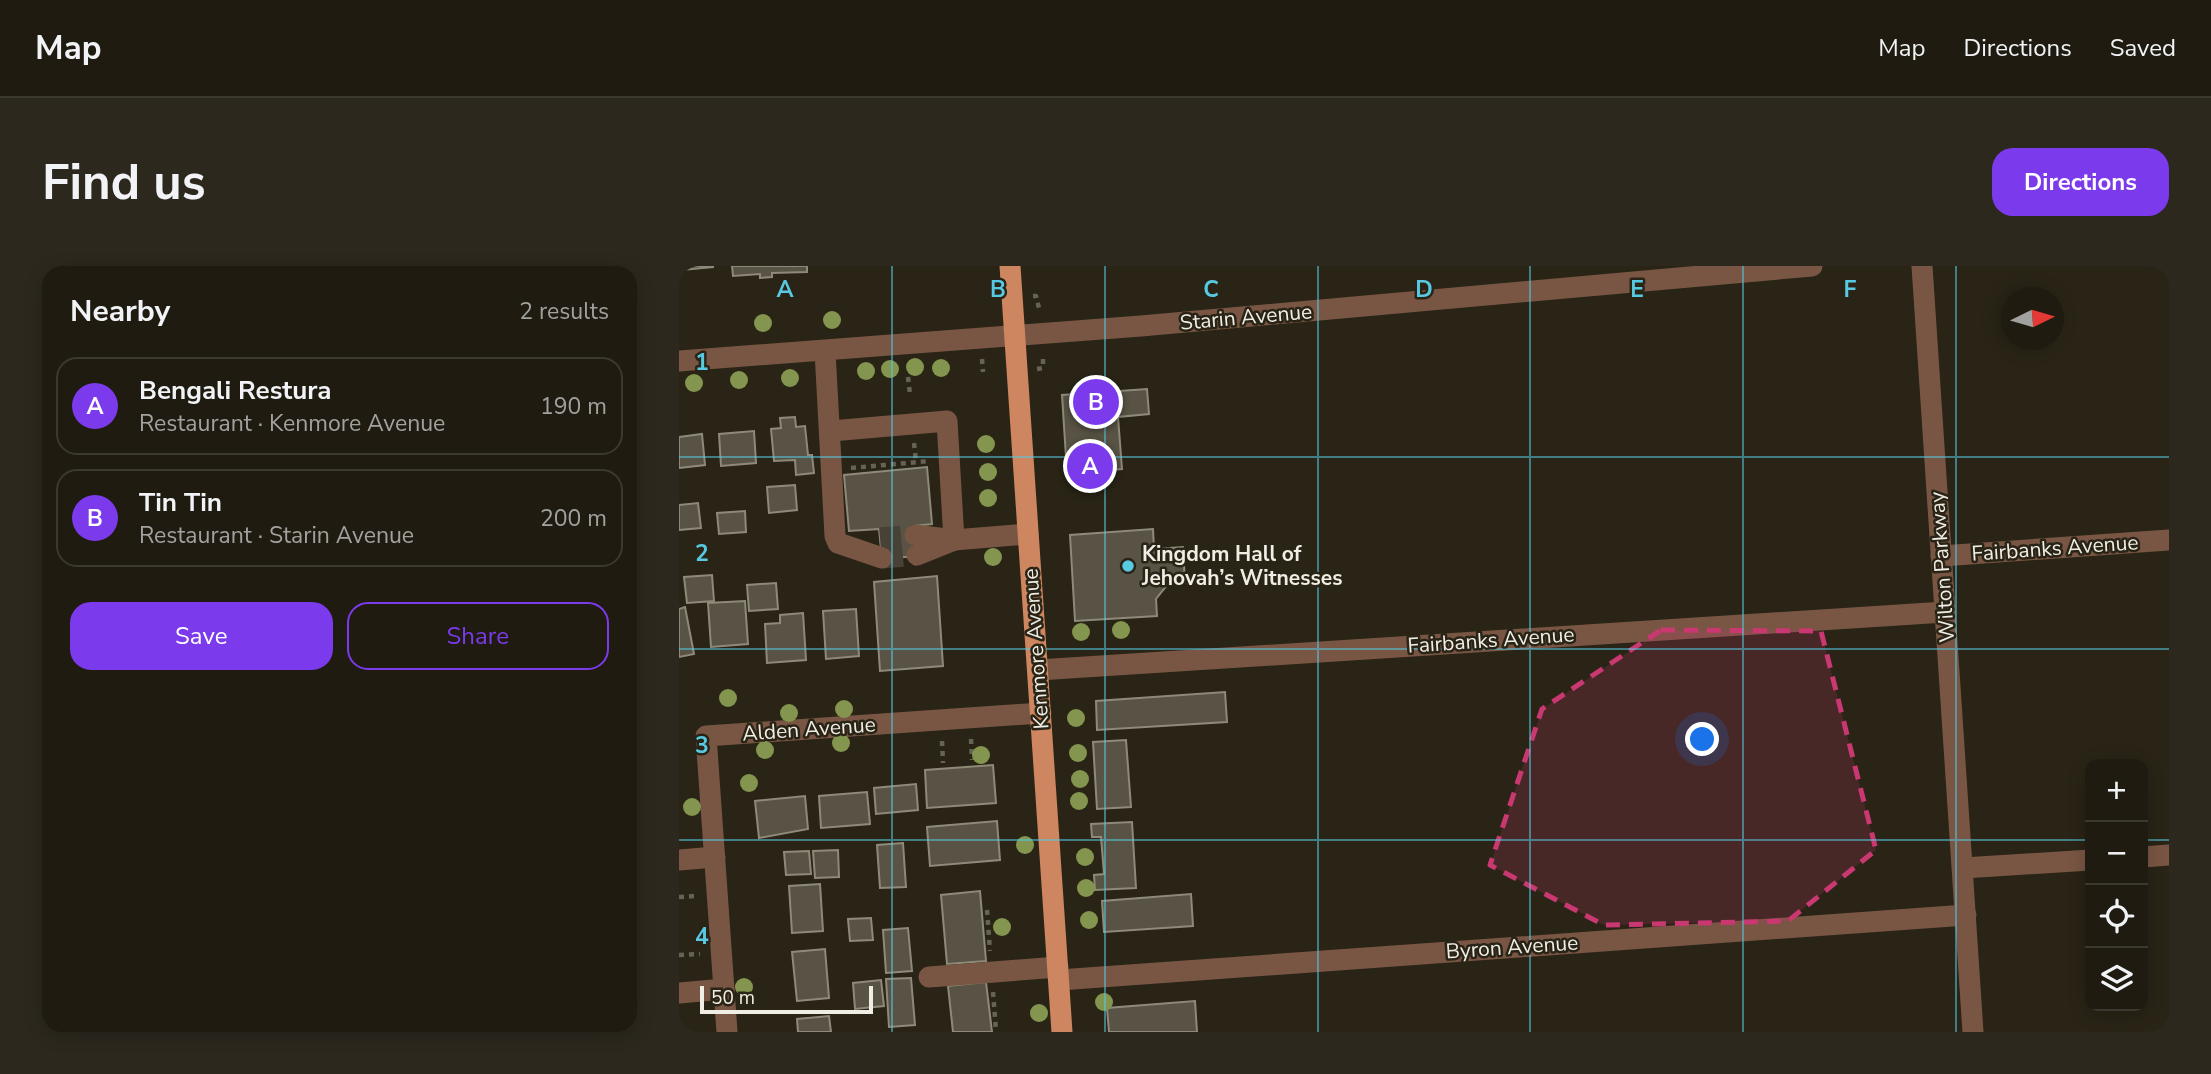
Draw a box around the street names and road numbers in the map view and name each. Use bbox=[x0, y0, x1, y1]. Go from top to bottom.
street label: Starin Avenue bbox=[1179, 297, 1313, 337]
street label: Wilton Parkway bbox=[1923, 490, 1961, 643]
street label: Fairbanks Avenue bbox=[1971, 528, 2139, 568]
street label: Kenmore Avenue bbox=[1016, 568, 1056, 730]
street label: Fairbanks Avenue bbox=[1407, 620, 1575, 660]
street label: Alden Avenue bbox=[741, 710, 877, 748]
street label: Byron Avenue bbox=[1445, 928, 1579, 966]

